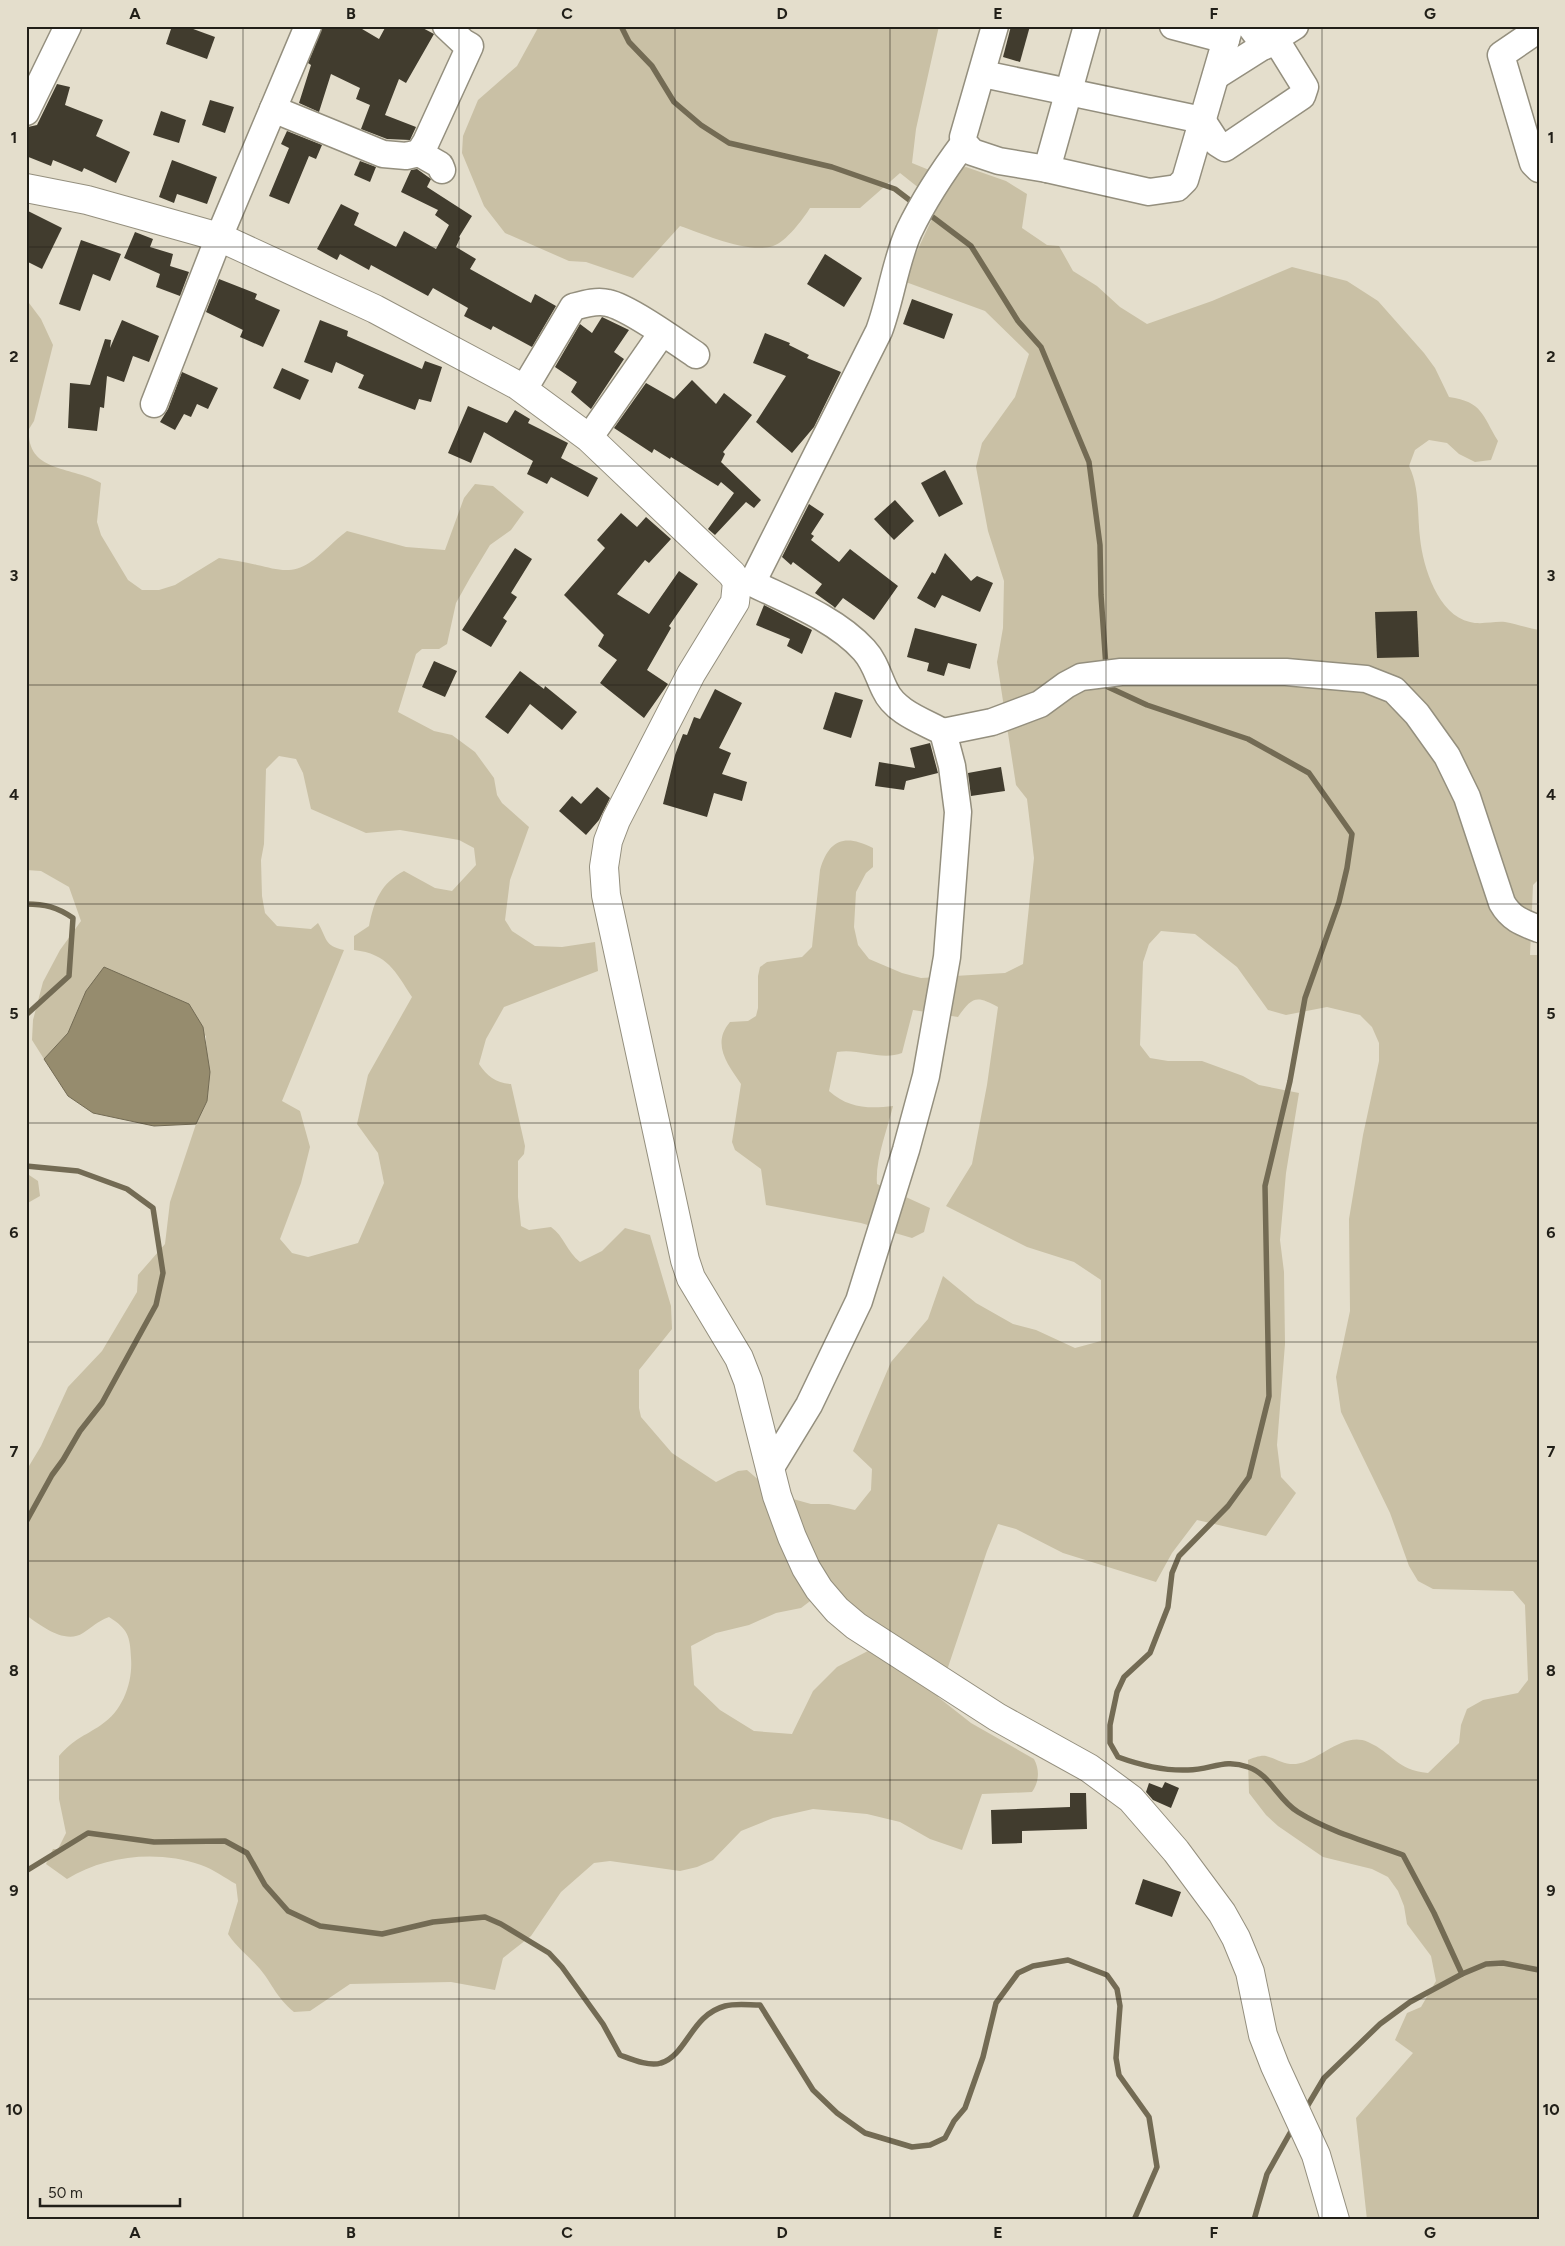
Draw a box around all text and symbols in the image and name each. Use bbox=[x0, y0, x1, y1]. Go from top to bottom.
text: A bbox=[129, 4, 141, 23]
text: B bbox=[346, 4, 356, 23]
text: C bbox=[561, 4, 573, 23]
text: D bbox=[776, 4, 788, 23]
text: E bbox=[993, 4, 1003, 23]
text: F bbox=[1210, 4, 1219, 23]
text: G bbox=[1424, 4, 1436, 23]
text: 1 bbox=[11, 128, 17, 147]
text: 1 bbox=[1548, 128, 1554, 147]
text: 2 bbox=[9, 347, 19, 366]
text: 2 bbox=[1546, 347, 1556, 366]
text: 3 bbox=[10, 566, 19, 585]
text: 3 bbox=[1547, 566, 1556, 585]
text: 4 bbox=[9, 785, 19, 804]
text: 4 bbox=[1546, 785, 1556, 804]
text: 5 bbox=[9, 1004, 19, 1023]
text: 5 bbox=[1546, 1004, 1556, 1023]
text: 6 bbox=[9, 1223, 19, 1242]
text: 6 bbox=[1546, 1223, 1556, 1242]
text: 7 bbox=[10, 1442, 19, 1461]
text: 7 bbox=[1547, 1442, 1556, 1461]
text: 8 bbox=[9, 1661, 19, 1680]
text: 8 bbox=[1546, 1661, 1556, 1680]
text: 9 bbox=[9, 1881, 19, 1900]
text: 9 bbox=[1546, 1881, 1556, 1900]
text: 10 bbox=[5, 2100, 23, 2119]
text: 10 bbox=[1542, 2100, 1560, 2119]
scale bar bbox=[40, 2176, 180, 2208]
text: 50 m bbox=[48, 2184, 83, 2202]
text: A bbox=[129, 2223, 141, 2242]
text: B bbox=[346, 2223, 356, 2242]
text: C bbox=[561, 2223, 573, 2242]
text: D bbox=[776, 2223, 788, 2242]
text: E bbox=[993, 2223, 1003, 2242]
text: F bbox=[1210, 2223, 1219, 2242]
text: G bbox=[1424, 2223, 1436, 2242]

